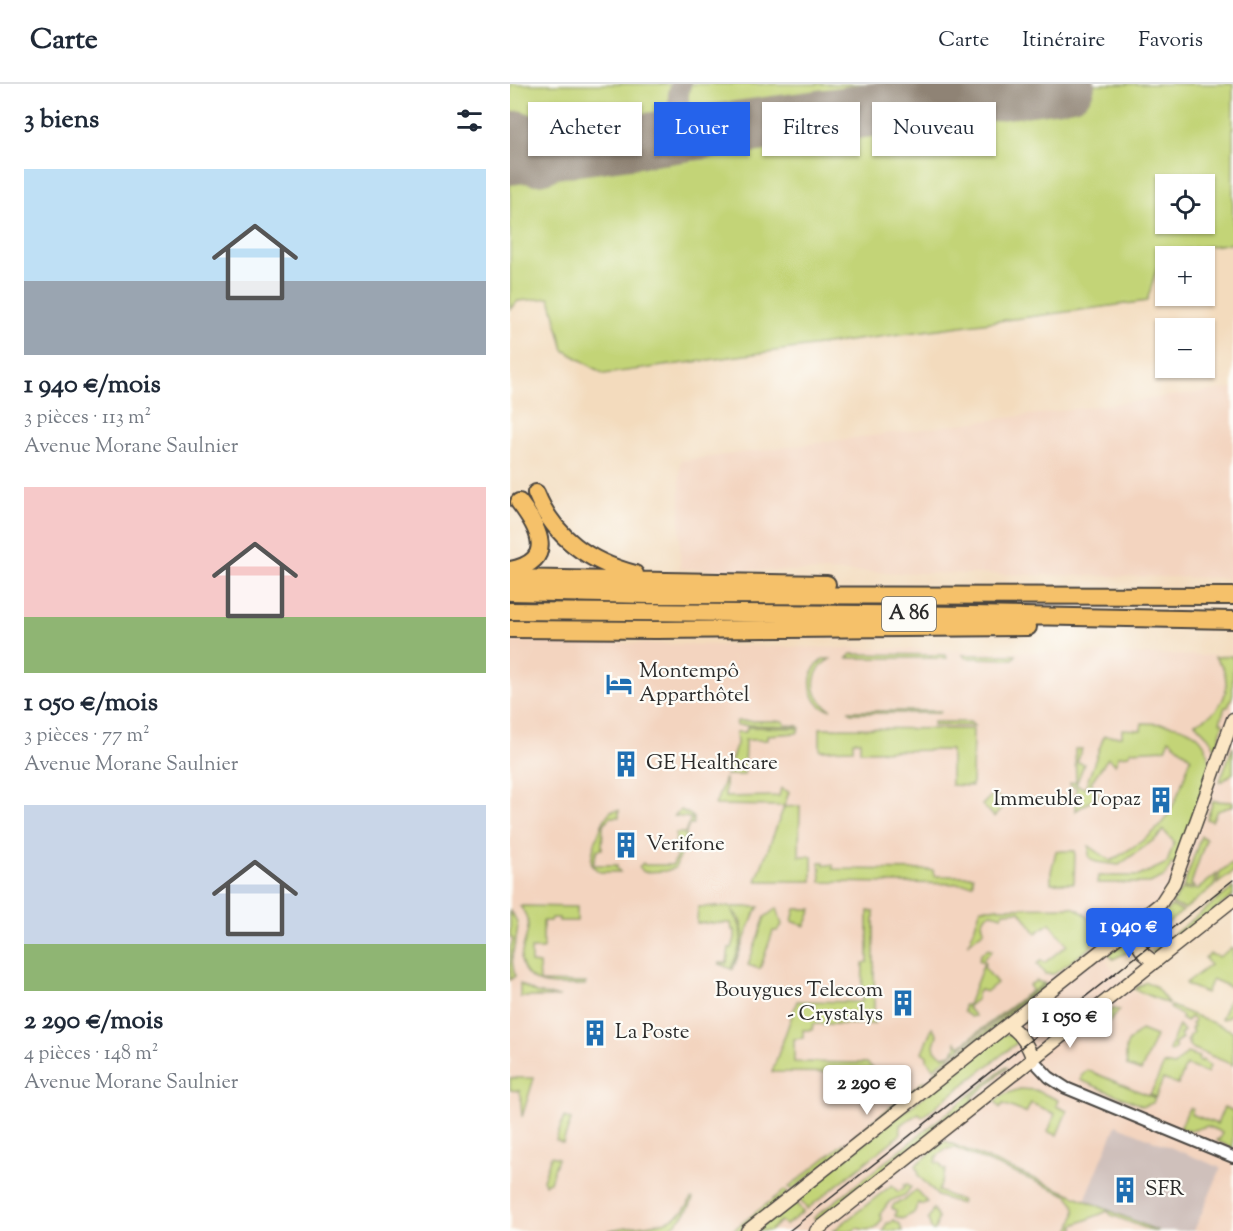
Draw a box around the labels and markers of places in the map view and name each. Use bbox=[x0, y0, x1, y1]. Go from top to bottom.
place label: Montempô Apparthôtel bbox=[639, 657, 750, 711]
hotel icon: Montempô Apparthôtel bbox=[604, 669, 634, 699]
building icon: GE Healthcare bbox=[611, 749, 641, 779]
place label: GE Healthcare bbox=[646, 749, 778, 779]
place label: Immeuble Topaz bbox=[993, 785, 1141, 815]
building icon: Immeuble Topaz bbox=[1146, 785, 1176, 815]
building icon: Verifone bbox=[611, 830, 641, 860]
place label: Verifone bbox=[646, 830, 725, 860]
pin: 1 940 € bbox=[1074, 908, 1184, 959]
place label: Bouygues Telecom - Crystalys bbox=[715, 976, 883, 1030]
building icon: Bouygues Telecom - Crystalys bbox=[888, 988, 918, 1018]
pin: 1 050 € bbox=[1015, 998, 1125, 1049]
building icon: La Poste bbox=[580, 1018, 610, 1048]
place label: La Poste bbox=[615, 1018, 689, 1048]
pin: 2 290 € bbox=[812, 1065, 922, 1116]
building icon: SFR bbox=[1110, 1175, 1140, 1205]
place label: SFR bbox=[1145, 1175, 1184, 1205]

